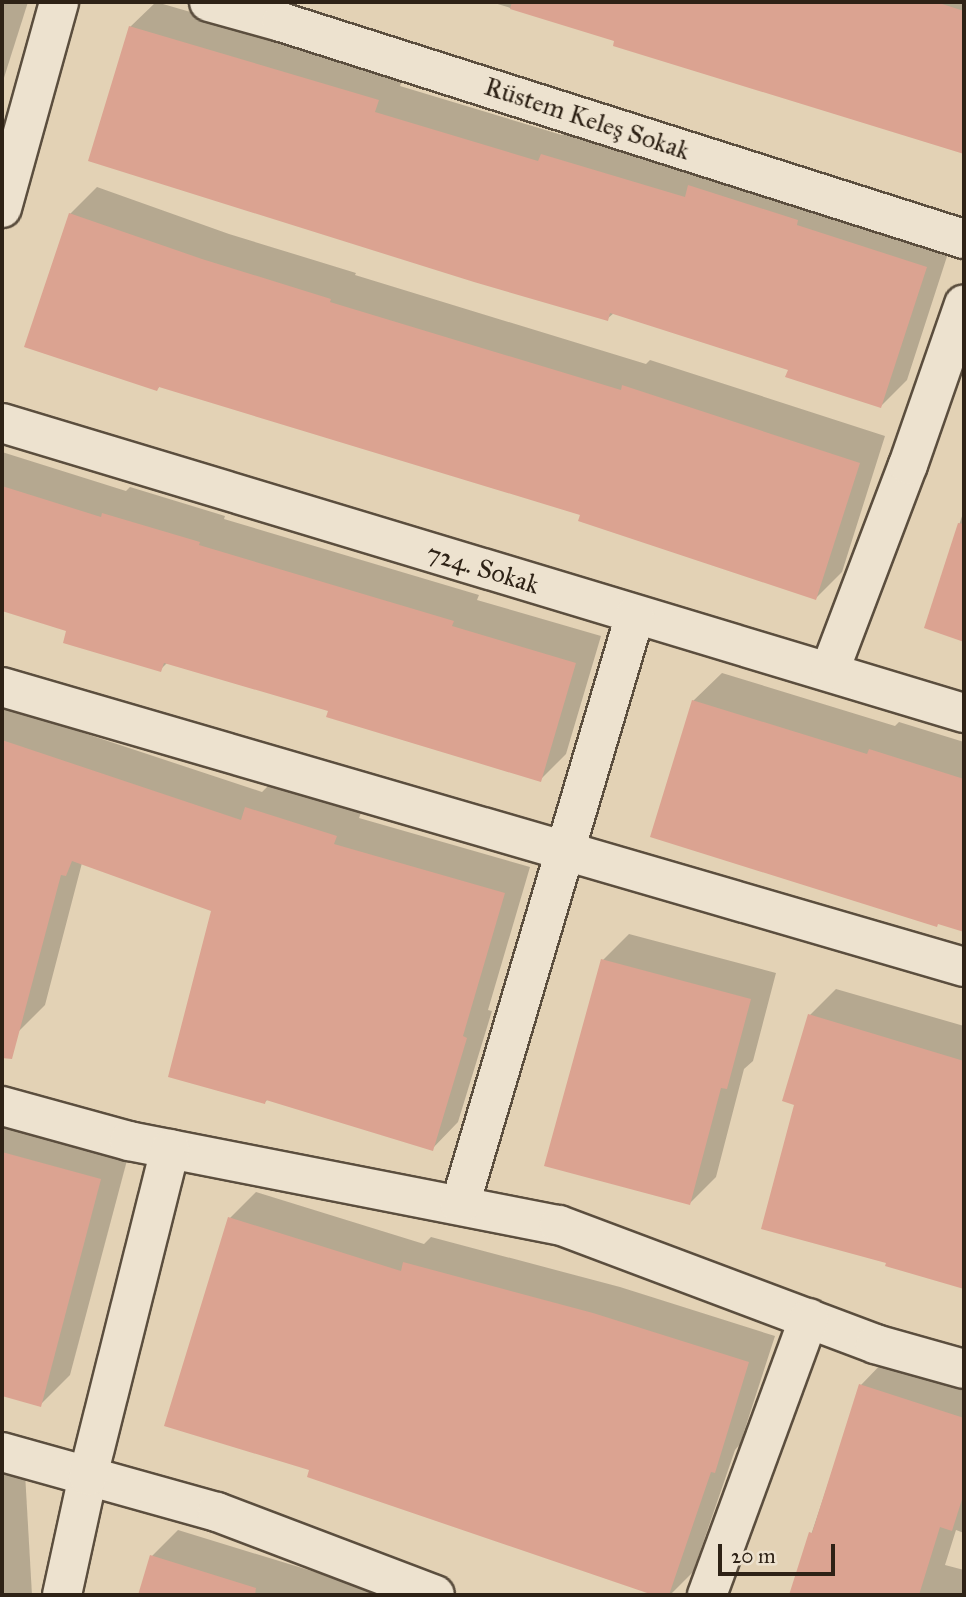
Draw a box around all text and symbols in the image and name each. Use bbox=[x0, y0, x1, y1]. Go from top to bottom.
street label: Rüstem Keleş Sokak bbox=[480, 71, 694, 167]
street label: 724. Sokak bbox=[423, 537, 543, 601]
scale bar bbox=[721, 1530, 838, 1574]
text: 20 m bbox=[731, 1543, 776, 1569]

